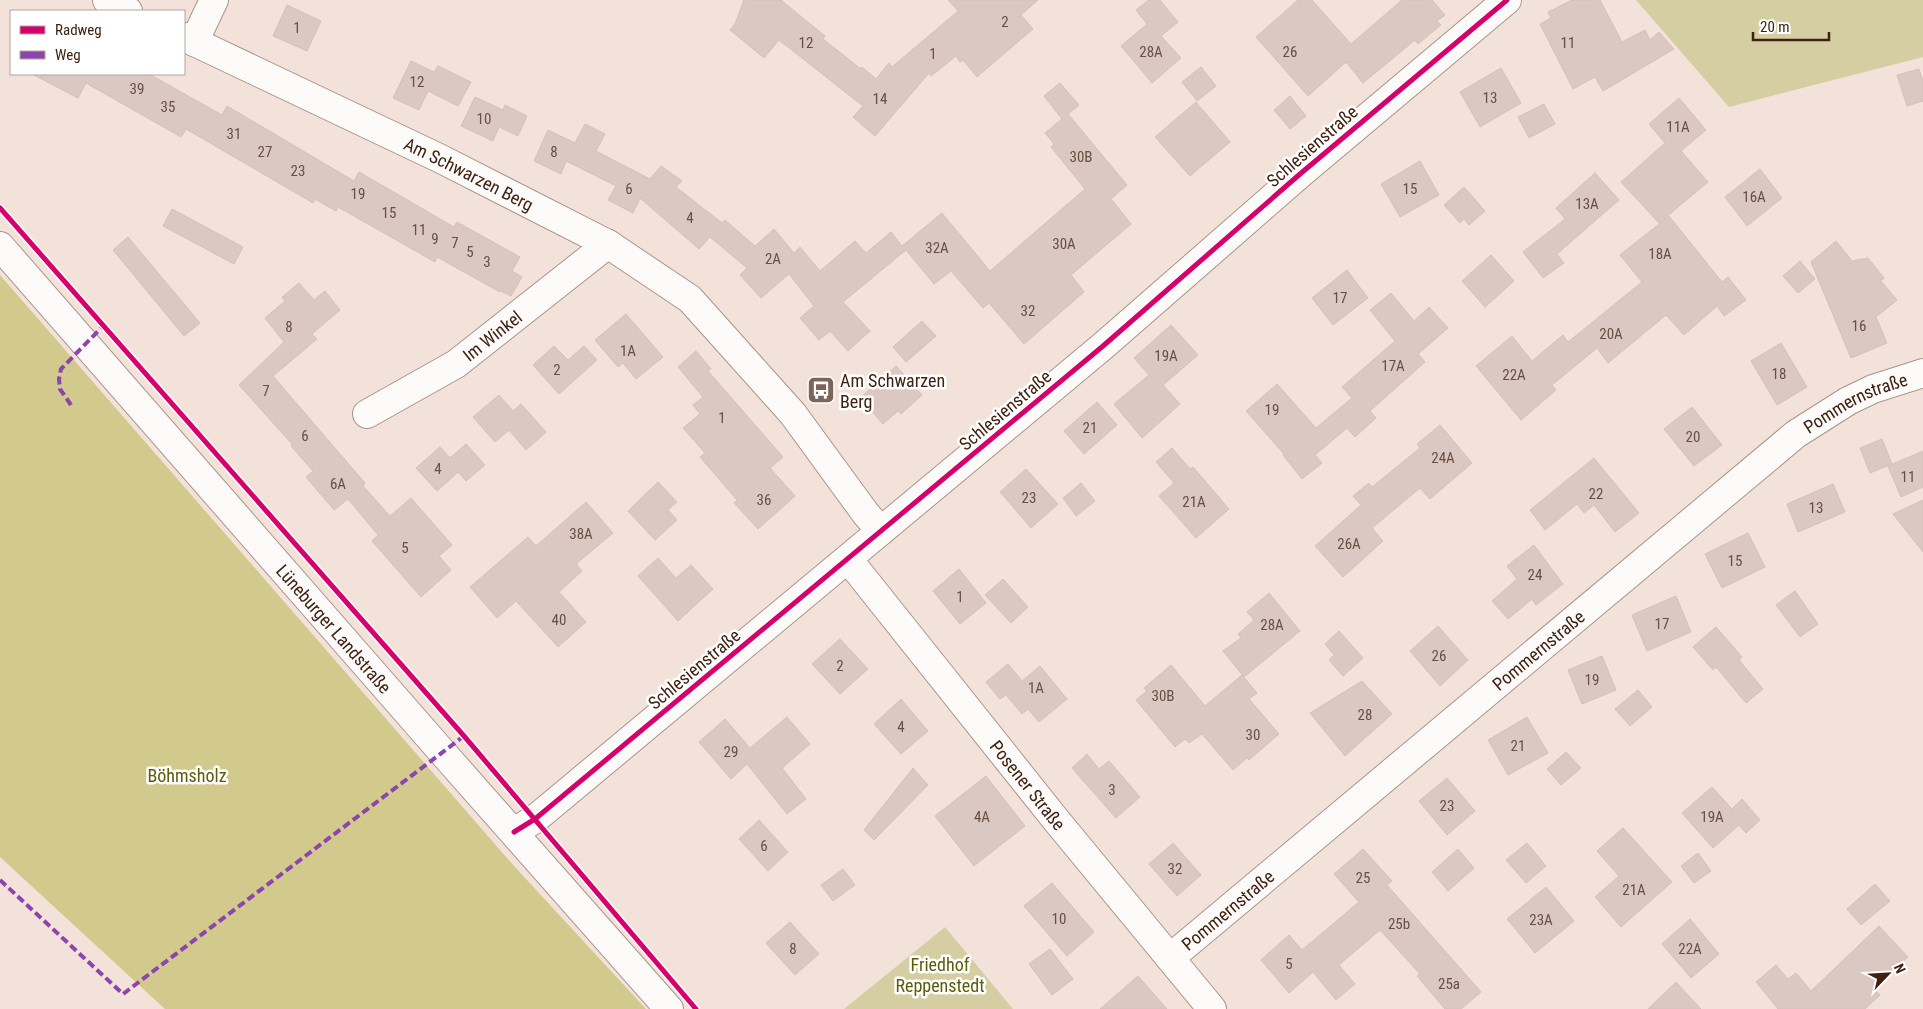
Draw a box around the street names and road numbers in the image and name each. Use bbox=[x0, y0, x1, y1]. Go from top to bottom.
street label: Schlesienstraße bbox=[1262, 101, 1362, 191]
street label: Am Schwarzen Berg bbox=[401, 133, 537, 215]
street label: Im Winkel bbox=[458, 306, 526, 365]
street label: Schlesienstraße bbox=[955, 365, 1055, 455]
street label: Pommernstraße bbox=[1799, 368, 1910, 437]
street label: Lüneburger Landstraße bbox=[272, 560, 396, 697]
street label: Pommernstraße bbox=[1488, 605, 1588, 694]
street label: Schlesienstraße bbox=[644, 624, 744, 714]
street label: Posener Straße bbox=[986, 736, 1070, 834]
street label: Pommernstraße bbox=[1177, 865, 1278, 954]

